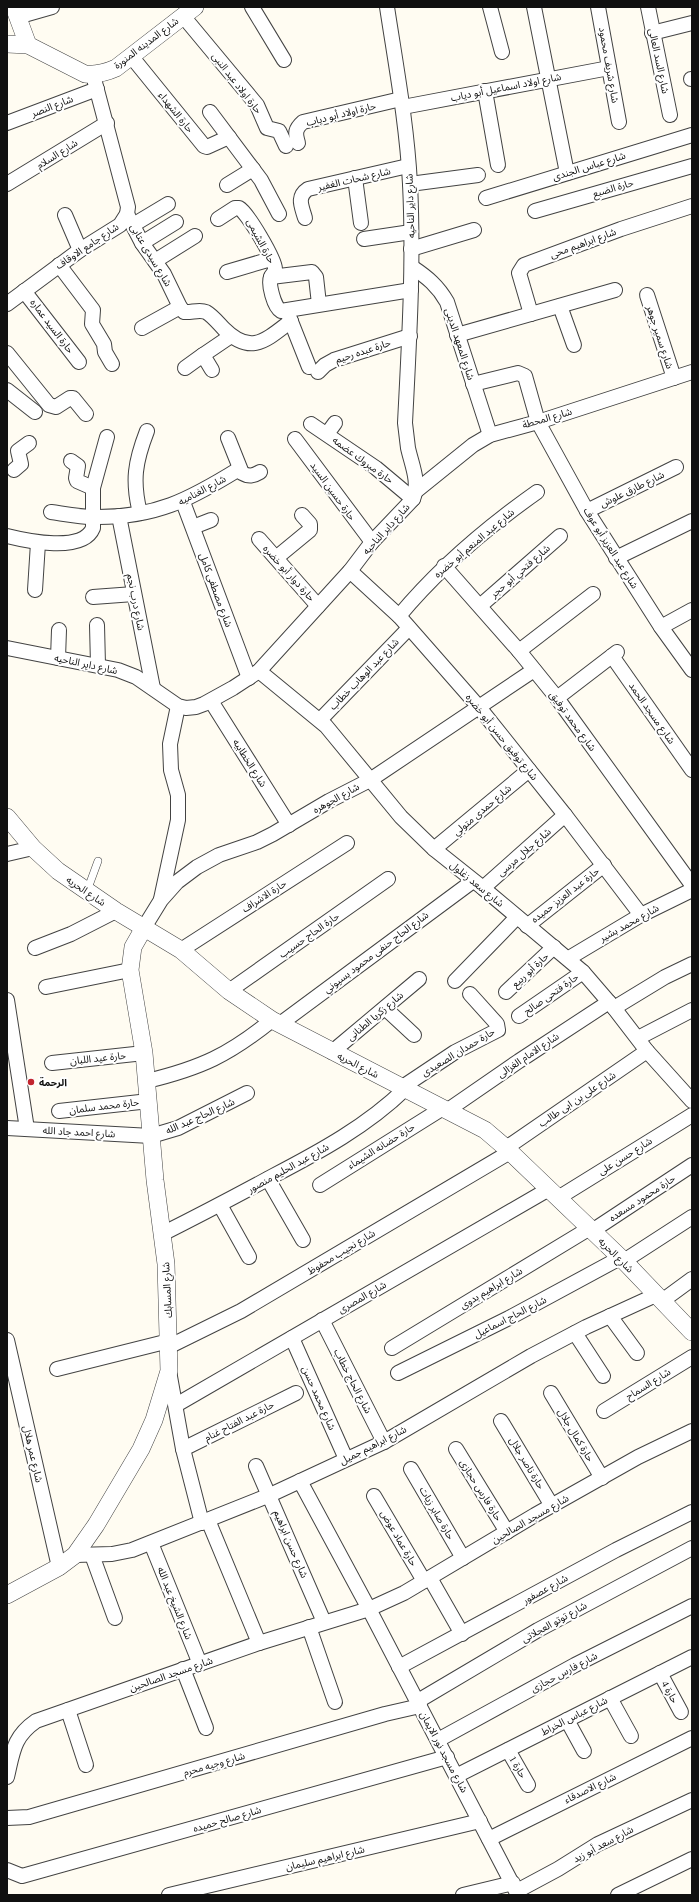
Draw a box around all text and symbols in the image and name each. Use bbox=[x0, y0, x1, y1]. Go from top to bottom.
street label: شارع المدينه المنورة bbox=[112, 15, 182, 72]
street label: شارع شريف محمود bbox=[595, 26, 621, 104]
street label: شارع السد العالى bbox=[645, 27, 671, 95]
street label: حارة اولاد عبد النبى bbox=[209, 50, 264, 116]
street label: شارع اولاد اسماعيل أبو دياب bbox=[450, 71, 563, 105]
street label: حارة الشهداء bbox=[156, 90, 196, 135]
street label: شارع النصر bbox=[29, 93, 75, 121]
street label: حارة اولاد أبو دياب bbox=[305, 100, 377, 129]
street label: شارع السلام bbox=[34, 137, 81, 173]
street label: شارع عباس الجندى bbox=[551, 150, 628, 184]
street label: شارع شحات الغفير bbox=[316, 165, 392, 195]
street label: شارع داير الناحيه bbox=[403, 173, 419, 238]
street label: حارة الضبع bbox=[591, 177, 635, 201]
street label: حارة الشيمى bbox=[244, 217, 277, 266]
street label: شارع جامع الاوقاف bbox=[53, 221, 122, 273]
street label: شارع سيدى عتابى bbox=[126, 222, 174, 289]
street label: شارع ابراهيم محى bbox=[548, 226, 618, 262]
street label: حارة السيد عماره bbox=[27, 297, 76, 356]
street label: شارع سمير جوهر bbox=[642, 303, 675, 371]
street label: شارع المعهد الدينى bbox=[441, 307, 477, 382]
street label: حارة عبده رحيم bbox=[334, 337, 393, 367]
street label: شارع المحطة bbox=[521, 406, 574, 432]
street label: حارة مبروك عضمه bbox=[330, 434, 396, 487]
street label: حارة حسين السيد bbox=[307, 460, 358, 523]
street label: شارع طارق علوش bbox=[598, 469, 667, 511]
street label: شارع الغناميه bbox=[176, 473, 229, 509]
street label: شارع داير الناحيه bbox=[360, 501, 413, 558]
street label: شارع عبد العزيز أبو عوف bbox=[580, 505, 641, 592]
street label: شارع عبد المنعم أبو خضره bbox=[432, 506, 518, 581]
street label: شارع فتحي أبو حجر bbox=[487, 542, 554, 602]
street label: حارة دوار أبو خضره bbox=[260, 543, 317, 604]
street label: شارع مصطفى كامل bbox=[196, 551, 235, 629]
street label: شارع درب نجم bbox=[123, 573, 147, 632]
street label: شارع عبد الوهاب خطاب bbox=[327, 636, 402, 713]
street label: شارع داير الناحيه bbox=[53, 652, 119, 678]
street label: شارع مسجد الحمد bbox=[625, 680, 677, 747]
street label: شارع محمد توفيق bbox=[546, 689, 598, 754]
street label: شارع توفيق حسن أبو خضره bbox=[462, 691, 541, 784]
street label: شارع الخطابيه bbox=[229, 737, 269, 790]
street label: شارع الجوهره bbox=[311, 781, 362, 817]
street label: شارع حمدى متولي bbox=[451, 782, 515, 839]
street label: شارع جلال مرسى bbox=[495, 826, 554, 880]
street label: شارع سعد زغلول bbox=[447, 859, 506, 911]
street label: حارة عبد العزيز حميده bbox=[529, 865, 602, 926]
street label: شارع الحريه bbox=[63, 874, 108, 910]
street label: حارة الاشراف bbox=[240, 878, 289, 915]
street label: شارع محمد بشير bbox=[597, 902, 662, 946]
street label: شارع الحاج حنفى محمود بسيوني bbox=[321, 909, 432, 997]
street label: حارة الحاج حسيب bbox=[277, 910, 342, 961]
street label: حارة أبو ربيع bbox=[509, 950, 552, 991]
street label: حارة فتحى صالح bbox=[522, 971, 582, 1019]
street label: شارع زكريا الطنانى bbox=[345, 989, 407, 1044]
street label: حارة حمدان الصعيدى bbox=[419, 1026, 497, 1079]
street label: شارع الامام الغزالى bbox=[495, 1030, 563, 1082]
street label: حارة عيد اللبان bbox=[69, 1050, 127, 1067]
street label: شارع الحريه bbox=[335, 1050, 381, 1082]
street label: شارع على بن ابى طالب bbox=[536, 1069, 619, 1131]
place label: الرحمة bbox=[39, 1076, 67, 1089]
marker: الرحمة bbox=[26, 1077, 36, 1087]
street label: حارة محمد سلمان bbox=[68, 1096, 140, 1117]
street label: شارع الحاج عبد الله bbox=[164, 1096, 237, 1138]
street label: حارة حضانه الشيماء bbox=[345, 1121, 417, 1172]
street label: شارع احمد جاد الله bbox=[42, 1125, 116, 1141]
street label: شارع حسن على bbox=[596, 1135, 655, 1179]
street label: شارع عبد الحليم منصور bbox=[245, 1141, 332, 1197]
street label: حارة محمود مسعده bbox=[607, 1173, 678, 1224]
street label: شارع نجيب محفوظ bbox=[305, 1227, 378, 1278]
street label: شارع الحريه bbox=[595, 1235, 636, 1276]
street label: شارع المسابك bbox=[160, 1261, 176, 1318]
street label: شارع ابراهيم بدوى bbox=[458, 1265, 525, 1313]
street label: شارع المصرى bbox=[336, 1279, 389, 1317]
street label: شارع الحاج اسماعيل bbox=[472, 1294, 549, 1342]
street label: شارع الحاج خطاب bbox=[330, 1347, 374, 1416]
street label: شارع محمد حسن bbox=[298, 1364, 338, 1433]
street label: شارع السماح bbox=[624, 1366, 674, 1404]
street label: حارة عبد الفتاح غنام bbox=[202, 1399, 277, 1446]
street label: حارة كمال جلال bbox=[555, 1407, 596, 1464]
street label: شارع ابراهيم جميل bbox=[338, 1423, 409, 1468]
street label: شارع عمر هلال bbox=[19, 1425, 45, 1484]
street label: حارة ناصر جلال bbox=[506, 1435, 547, 1492]
street label: حارة فارس حجازى bbox=[457, 1457, 504, 1523]
street label: حارة صابر زيات bbox=[417, 1485, 457, 1542]
street label: شارع مسجد الصالحين bbox=[489, 1492, 572, 1547]
street label: حارة عماد عوض bbox=[378, 1508, 419, 1568]
street label: شارع حسن ابراهيم bbox=[270, 1509, 310, 1580]
street label: شارع الشيخ عبد الله bbox=[154, 1565, 195, 1642]
street label: شارع عصفور bbox=[520, 1572, 571, 1608]
street label: شارع توتو العجلاتى bbox=[519, 1599, 590, 1646]
street label: شارع فارس حجازى bbox=[529, 1650, 600, 1696]
street label: شارع مسجد الصالحين bbox=[128, 1655, 215, 1695]
street label: حارة 4 bbox=[659, 1679, 681, 1706]
street label: شارع عباس الخراط bbox=[539, 1694, 610, 1739]
street label: شارع مسجد نور الايمان bbox=[416, 1710, 470, 1795]
street label: شارع وجيه محرم bbox=[182, 1750, 247, 1781]
street label: حارة 1 bbox=[506, 1754, 529, 1781]
street label: شارع الاصدقاء bbox=[562, 1771, 619, 1807]
street label: شارع صالح حميده bbox=[192, 1804, 263, 1836]
street label: شارع سعد أبو زيد bbox=[571, 1823, 636, 1866]
street label: شارع ابراهيم سليمان bbox=[284, 1844, 366, 1874]

